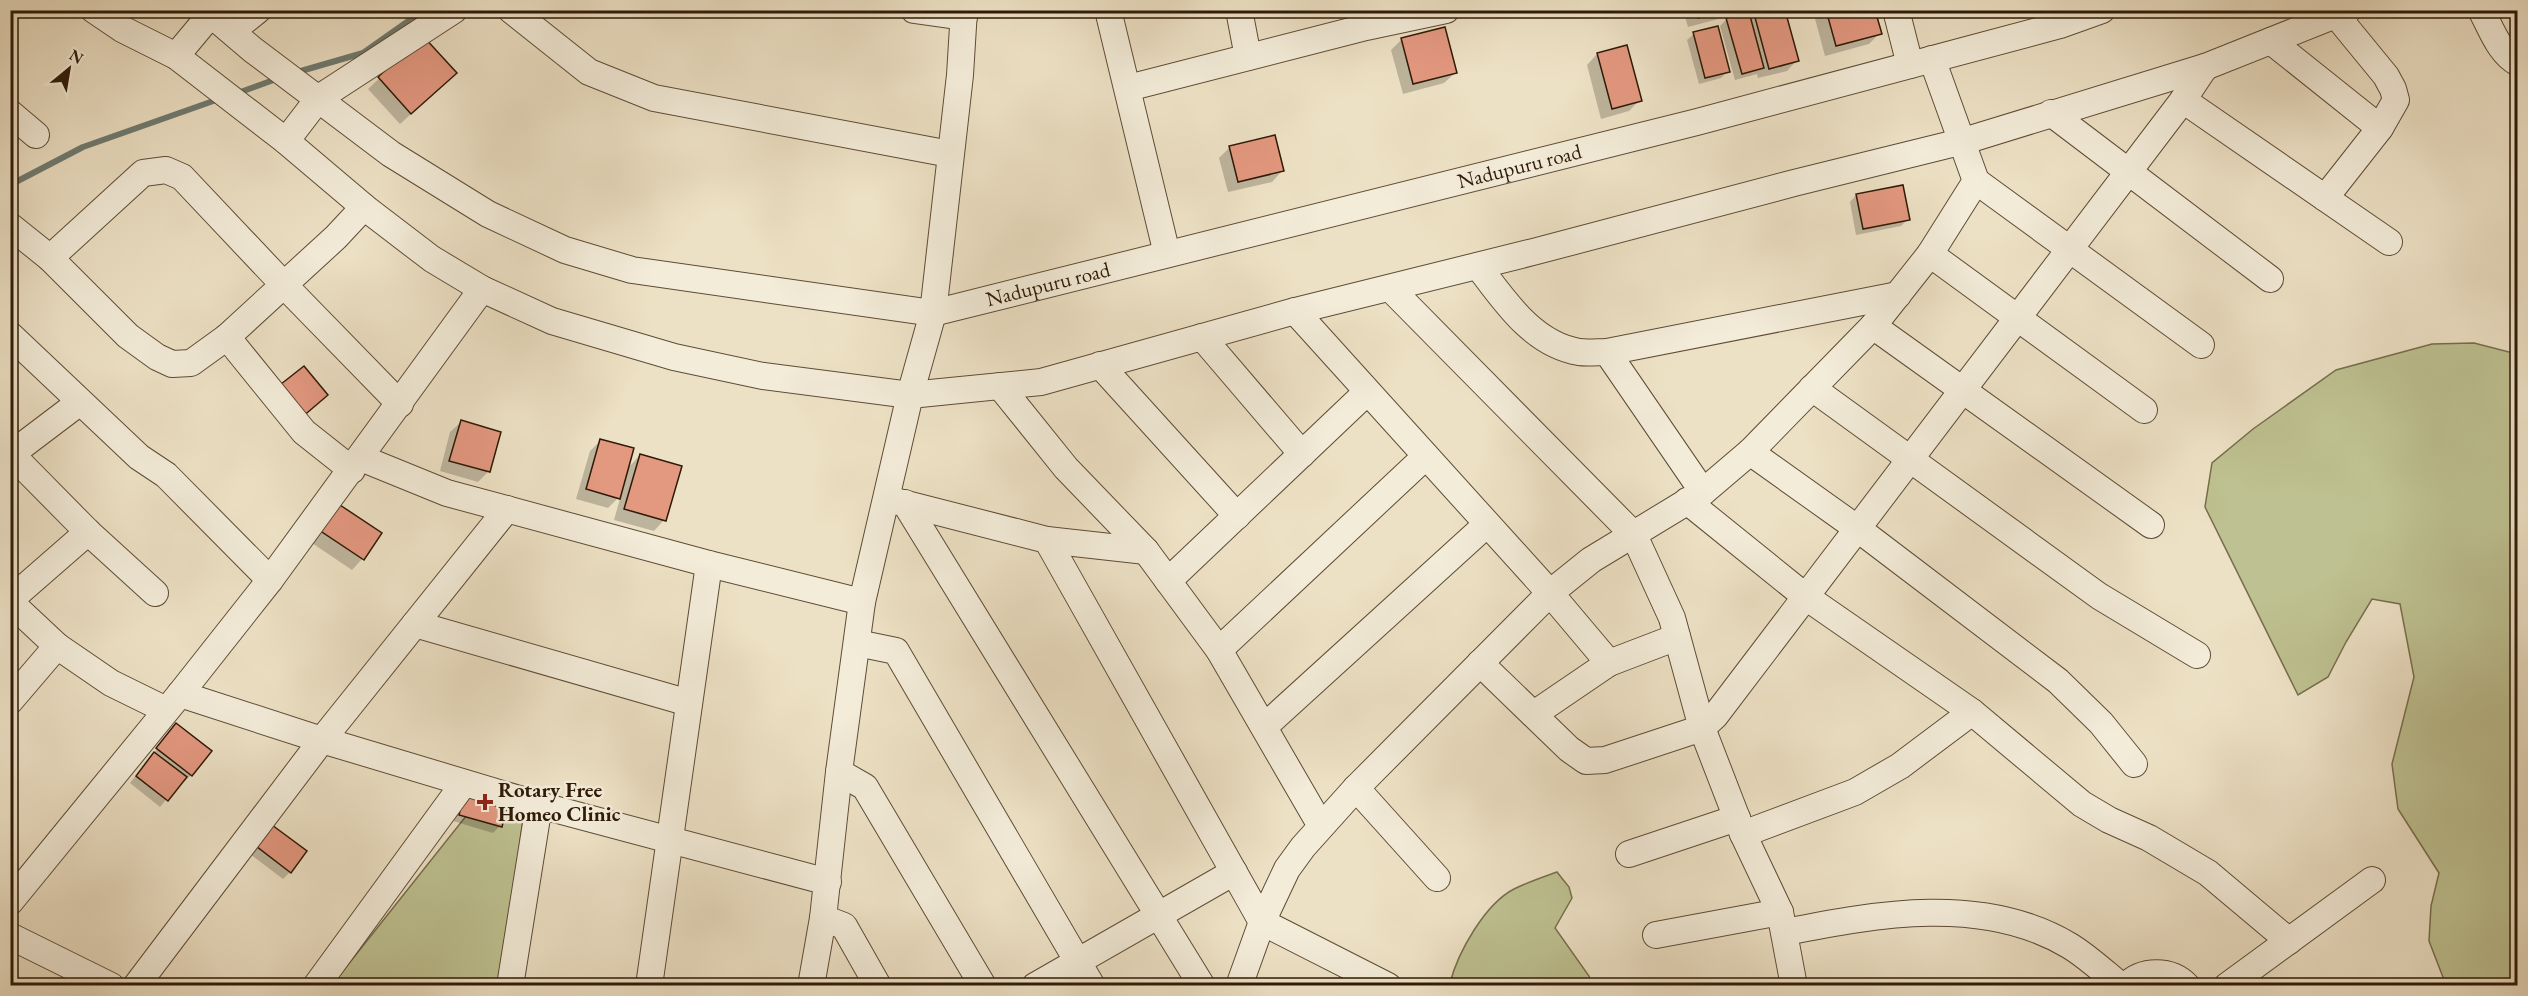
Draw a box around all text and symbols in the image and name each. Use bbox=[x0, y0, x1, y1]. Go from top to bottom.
north arrow bbox=[39, 39, 99, 99]
text: N bbox=[65, 44, 87, 69]
street label: Nadupuru road bbox=[1454, 137, 1585, 194]
street label: Nadupuru road bbox=[983, 255, 1113, 312]
place label: Rotary Free Homeo Clinic bbox=[498, 776, 621, 827]
marker: Rotary Free Homeo Clinic bbox=[476, 793, 494, 811]

